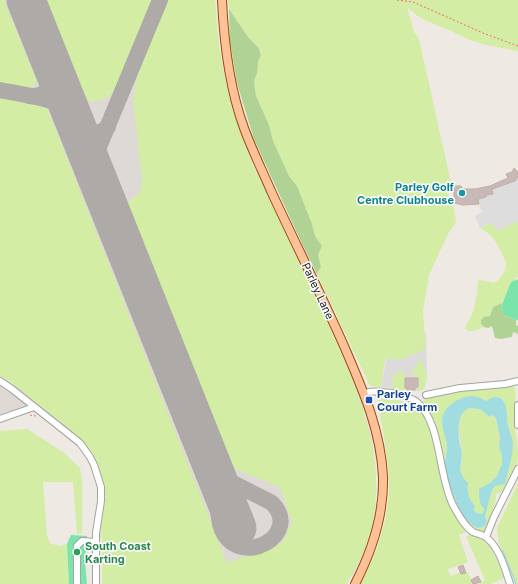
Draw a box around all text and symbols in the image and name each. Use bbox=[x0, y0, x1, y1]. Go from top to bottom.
place label: Parley Golf Centre Clubhouse bbox=[357, 180, 455, 207]
marker: Parley Golf Centre Clubhouse bbox=[457, 188, 467, 198]
street label: Parley Lane bbox=[299, 260, 337, 322]
place label: Parley Court Farm bbox=[377, 387, 437, 414]
marker: Parley Court Farm bbox=[364, 395, 374, 405]
place label: South Coast Karting bbox=[85, 539, 151, 566]
marker: South Coast Karting bbox=[72, 547, 82, 557]

